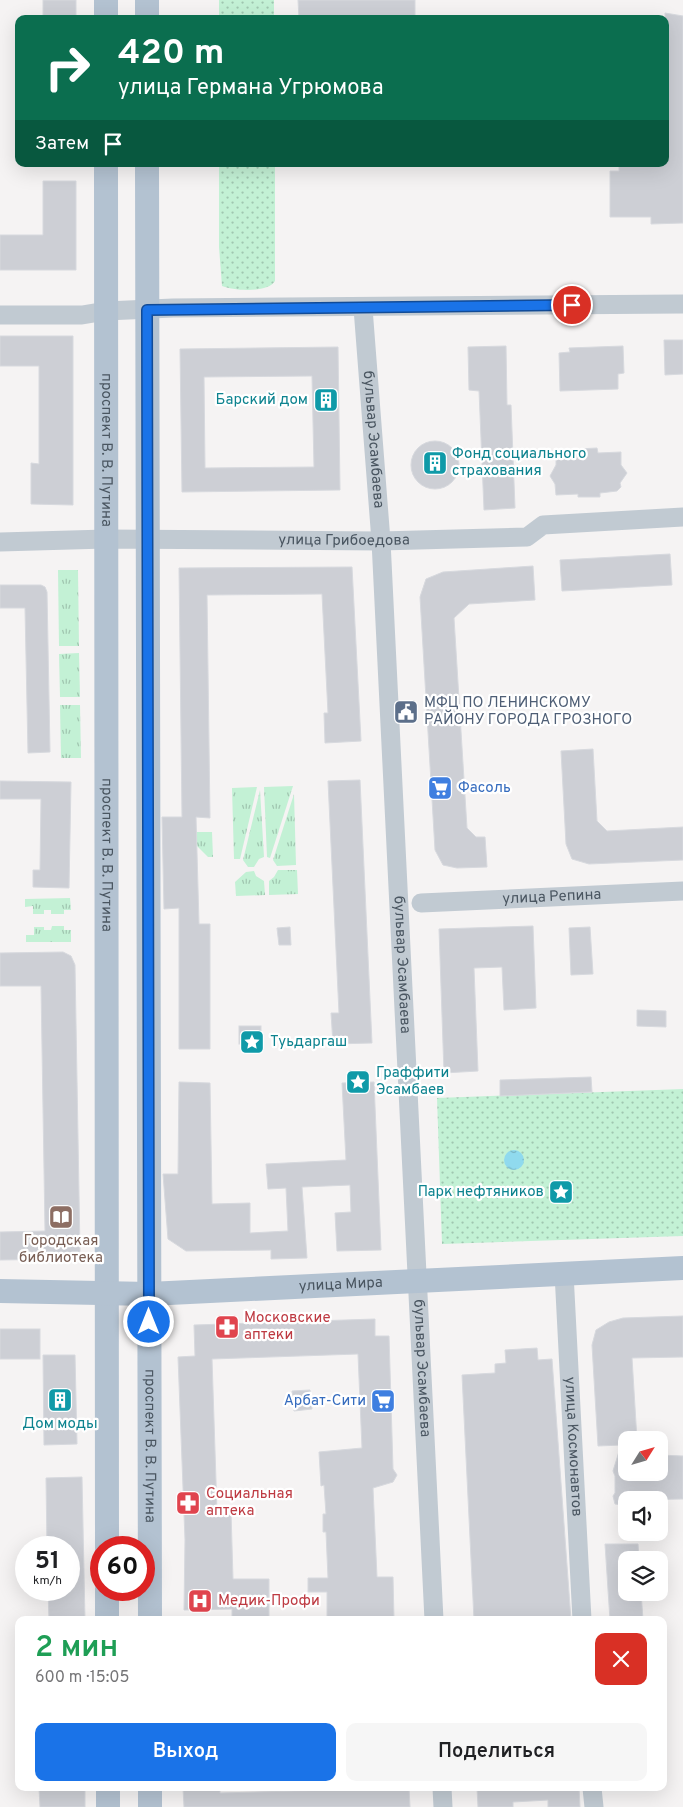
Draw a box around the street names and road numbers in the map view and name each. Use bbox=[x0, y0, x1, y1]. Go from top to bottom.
street label: бульвар Эсамбаева bbox=[358, 370, 388, 509]
street label: проспект В. В. Путина bbox=[97, 373, 116, 527]
street label: улица Грибоедова bbox=[278, 531, 410, 551]
street label: проспект В. В. Путина bbox=[97, 778, 116, 932]
street label: улица Репина bbox=[502, 885, 602, 909]
street label: бульвар Эсамбаева bbox=[389, 895, 415, 1034]
street label: улица Мира bbox=[298, 1273, 383, 1296]
street label: бульвар Эсамбаева bbox=[409, 1299, 435, 1438]
street label: проспект В. В. Путина bbox=[140, 1369, 159, 1523]
street label: улица Космонавтов bbox=[560, 1376, 586, 1517]

